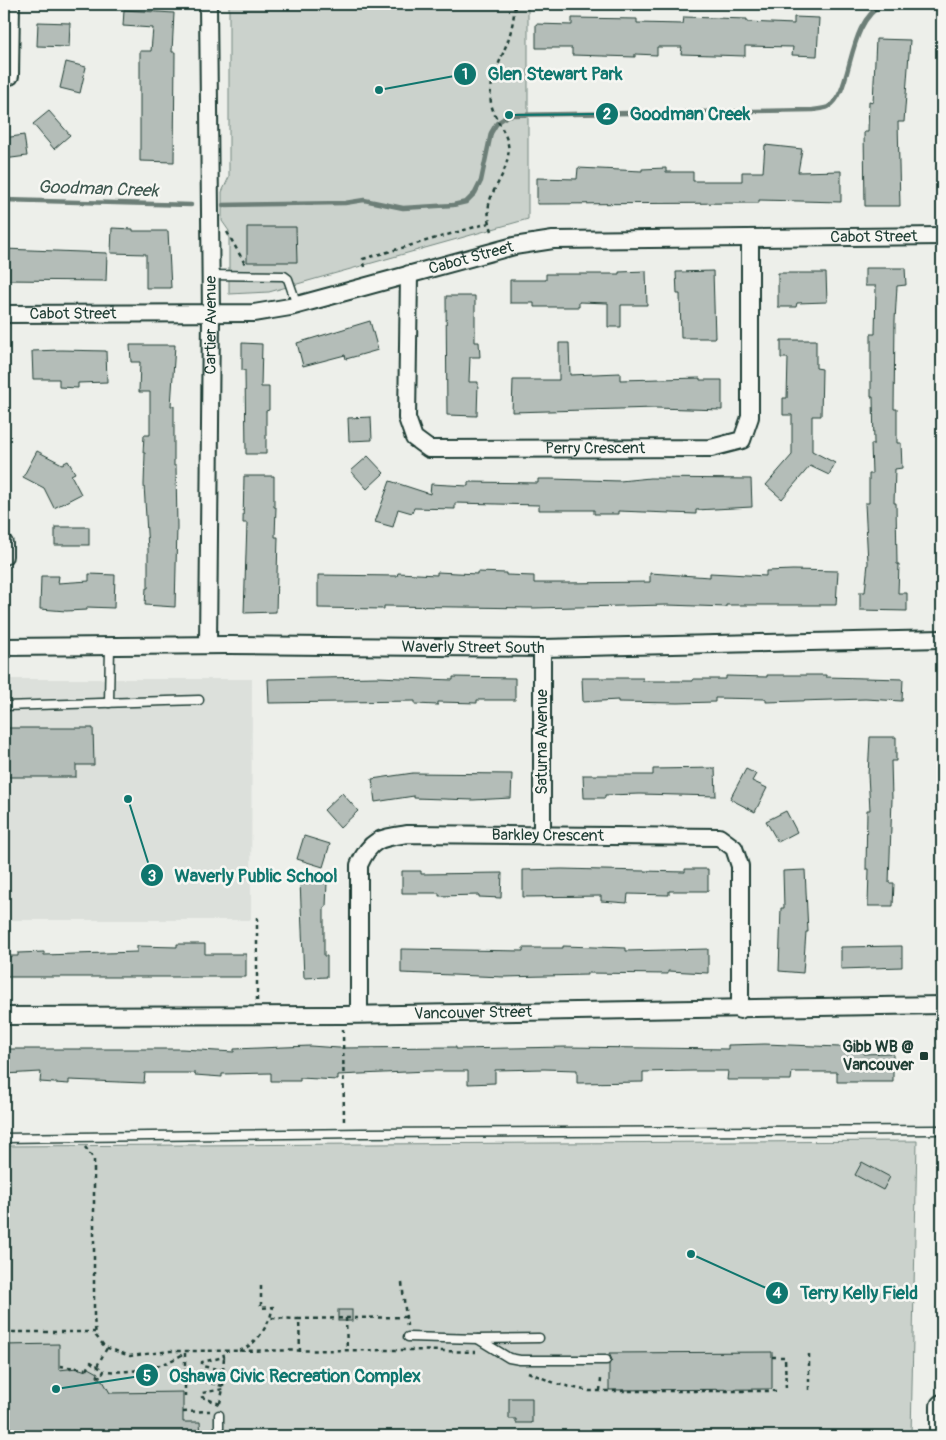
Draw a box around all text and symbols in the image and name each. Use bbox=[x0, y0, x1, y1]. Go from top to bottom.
callout: Glen Stewart Park bbox=[453, 57, 633, 90]
text: Glen Stewart Park bbox=[488, 63, 623, 86]
text: 1 bbox=[462, 65, 468, 84]
callout: Goodman Creek bbox=[594, 98, 760, 131]
text: Goodman Creek bbox=[630, 103, 751, 126]
text: 2 bbox=[603, 105, 611, 124]
water label: Goodman Creek bbox=[37, 175, 160, 203]
street label: Cabot Street bbox=[830, 226, 918, 247]
street label: Cabot Street bbox=[426, 236, 516, 279]
street label: Cartier Avenue bbox=[200, 275, 221, 374]
street label: Cabot Street bbox=[29, 304, 117, 324]
street label: Perry Crescent bbox=[545, 438, 646, 459]
street label: Waverly Street South bbox=[401, 637, 545, 658]
street label: Saturna Avenue bbox=[532, 689, 552, 795]
street label: Barkley Crescent bbox=[491, 825, 605, 846]
callout: Waverly Public School bbox=[140, 859, 348, 892]
text: Waverly Public School bbox=[174, 865, 338, 888]
text: 3 bbox=[148, 867, 156, 886]
street label: Vancouver Street bbox=[414, 1002, 533, 1024]
place label: Gibb WB @ Vancouver bbox=[842, 1037, 914, 1075]
marker: Gibb WB @ Vancouver bbox=[918, 1050, 930, 1062]
callout: Terry Kelly Field bbox=[765, 1276, 928, 1309]
text: Terry Kelly Field bbox=[799, 1282, 918, 1305]
text: 4 bbox=[773, 1284, 782, 1303]
callout: Oshawa Civic Recreation Complex bbox=[134, 1359, 431, 1392]
text: Oshawa Civic Recreation Complex bbox=[169, 1365, 421, 1388]
text: 5 bbox=[143, 1367, 151, 1386]

